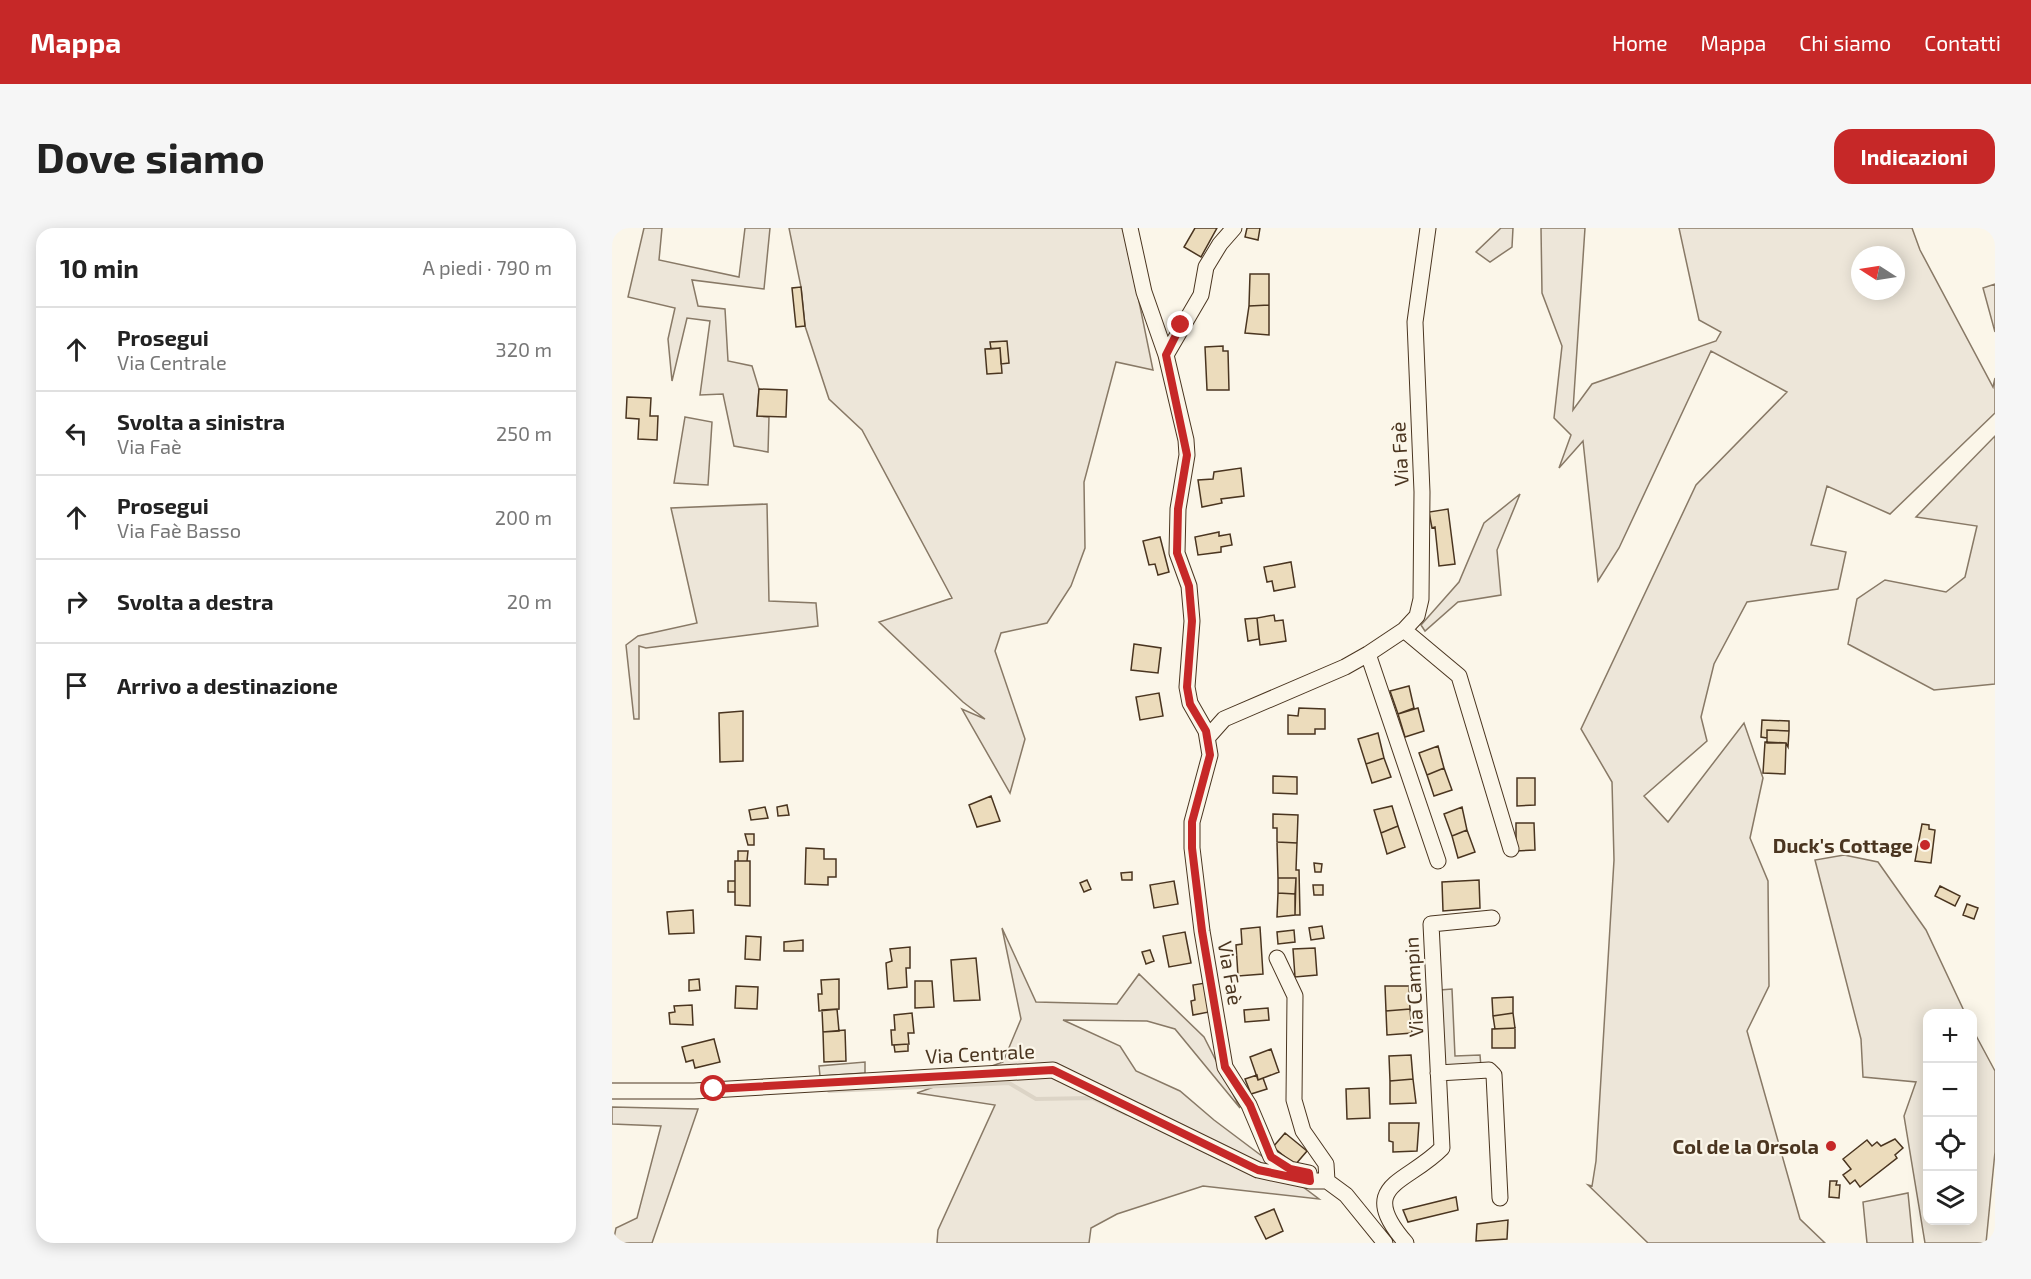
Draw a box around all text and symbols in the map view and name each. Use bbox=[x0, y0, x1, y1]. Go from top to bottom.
text: Mappa bbox=[30, 25, 121, 59]
text: Home bbox=[1612, 30, 1668, 55]
text: Mappa bbox=[1701, 30, 1766, 55]
text: Chi siamo bbox=[1799, 30, 1891, 55]
text: Contatti bbox=[1924, 30, 2001, 55]
button: Indicazioni bbox=[1834, 129, 1995, 184]
text: Dove siamo bbox=[36, 131, 265, 181]
north arrow bbox=[1851, 246, 1905, 300]
text: 10 min bbox=[60, 252, 139, 283]
text: A piedi · 790 m bbox=[423, 255, 552, 279]
route end bbox=[1167, 311, 1193, 337]
text: Prosegui bbox=[117, 324, 209, 350]
icon: ahead bbox=[60, 333, 93, 366]
text: 320 m bbox=[496, 337, 552, 361]
text: Via Centrale bbox=[117, 350, 227, 374]
text: Svolta a sinistra bbox=[117, 408, 285, 434]
icon: left bbox=[60, 417, 93, 450]
text: 250 m bbox=[496, 421, 552, 445]
street label: Via Faè bbox=[1385, 421, 1413, 487]
text: Via Faè bbox=[117, 434, 182, 458]
text: Prosegui bbox=[117, 492, 209, 518]
icon: ahead bbox=[60, 501, 93, 534]
text: 200 m bbox=[495, 505, 552, 529]
text: Via Faè Basso bbox=[117, 518, 241, 542]
icon: right bbox=[60, 585, 93, 618]
text: Svolta a destra bbox=[117, 588, 274, 614]
text: 20 m bbox=[507, 589, 552, 613]
icon: arrive bbox=[60, 669, 93, 702]
text: Arrivo a destinazione bbox=[117, 672, 338, 698]
place label: Duck's Cottage bbox=[1773, 833, 1913, 857]
marker: Duck's Cottage bbox=[1918, 838, 1932, 852]
street label: Via Campin bbox=[1398, 936, 1428, 1038]
street label: Via Faè bbox=[1214, 939, 1248, 1007]
map controls bbox=[1923, 1009, 1977, 1225]
button: + bbox=[1923, 1009, 1977, 1063]
street label: Via Centrale bbox=[925, 1038, 1035, 1068]
button: − bbox=[1923, 1063, 1977, 1117]
route start bbox=[700, 1075, 726, 1101]
button: locate bbox=[1923, 1117, 1977, 1171]
place label: Col de la Orsola bbox=[1673, 1134, 1819, 1158]
marker: Col de la Orsola bbox=[1824, 1139, 1838, 1153]
button: layers bbox=[1923, 1171, 1977, 1225]

